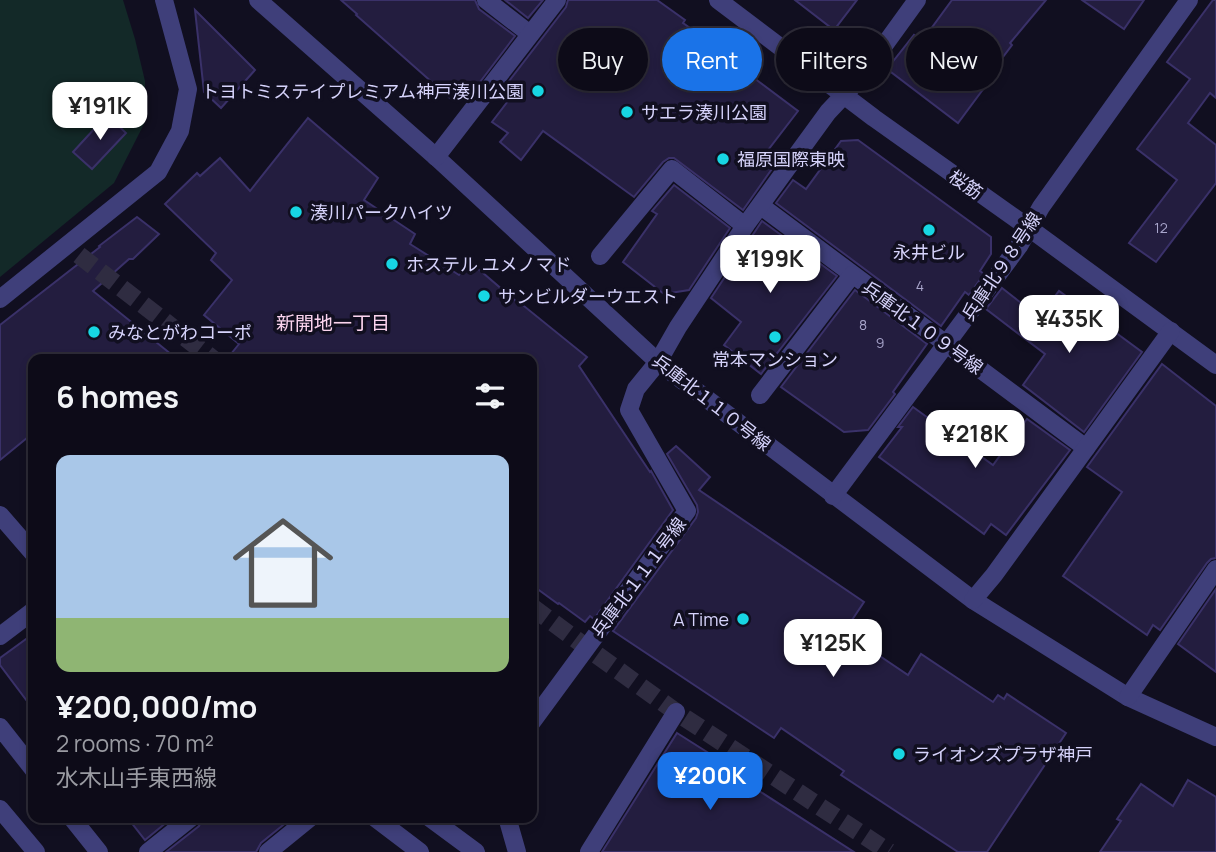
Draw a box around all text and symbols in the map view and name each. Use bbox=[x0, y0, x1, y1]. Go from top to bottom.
chip: Buy bbox=[558, 28, 648, 91]
chip: Rent bbox=[662, 28, 762, 91]
chip: Filters bbox=[776, 28, 892, 91]
chip: New bbox=[906, 28, 1002, 91]
place label: トヨトミステイプレミアム神戸湊川公園 bbox=[201, 79, 524, 103]
pin: ¥191K bbox=[51, 82, 149, 142]
marker: トヨトミステイプレミアム神戸湊川公園 bbox=[530, 83, 546, 99]
text: ¥191K bbox=[68, 89, 132, 121]
place label: サエラ湊川公園 bbox=[641, 100, 767, 124]
marker: サエラ湊川公園 bbox=[619, 104, 635, 120]
place label: 福原国際東映 bbox=[737, 147, 845, 171]
marker: 福原国際東映 bbox=[715, 151, 731, 167]
street label: 桜筋 bbox=[944, 164, 988, 204]
place label: 湊川パークハイツ bbox=[310, 200, 453, 224]
marker: 湊川パークハイツ bbox=[288, 204, 304, 220]
street label: 兵庫北９８号線 bbox=[956, 207, 1046, 325]
house number: 12 bbox=[1154, 218, 1168, 237]
marker: 永井ビル bbox=[921, 222, 937, 238]
pin: ¥199K bbox=[721, 236, 819, 295]
place label: 永井ビル bbox=[893, 240, 965, 264]
text: ¥199K bbox=[736, 242, 804, 274]
place label: ホステル ユメノマド bbox=[406, 252, 572, 276]
marker: ホステル ユメノマド bbox=[384, 256, 400, 272]
street label: 兵庫北１０９号線 bbox=[858, 275, 988, 379]
house number: 4 bbox=[916, 276, 924, 295]
place label: サンビルダーウエスト bbox=[498, 284, 678, 308]
marker: サンビルダーウエスト bbox=[476, 288, 492, 304]
pin: ¥435K bbox=[1020, 296, 1118, 355]
text: ¥435K bbox=[1035, 302, 1103, 334]
district label: 新開地一丁目 bbox=[276, 310, 390, 336]
house number: 8 bbox=[859, 315, 867, 334]
place label: みなとがわコーポ bbox=[108, 320, 252, 344]
marker: みなとがわコーポ bbox=[86, 324, 102, 340]
marker: 常本マンション bbox=[767, 329, 783, 345]
house number: 9 bbox=[876, 333, 884, 352]
place label: 常本マンション bbox=[712, 347, 838, 371]
street label: 兵庫北１１０号線 bbox=[648, 348, 776, 456]
text: 6 homes bbox=[56, 376, 179, 417]
icon: filters bbox=[471, 377, 509, 415]
pin: ¥218K bbox=[926, 410, 1024, 470]
text: ¥218K bbox=[942, 417, 1008, 449]
icon: home bbox=[220, 500, 346, 626]
street label: 兵庫北１１１号線 bbox=[585, 512, 691, 642]
place label: A Time bbox=[673, 607, 729, 631]
marker: A Time bbox=[735, 611, 751, 627]
pin: ¥125K bbox=[784, 620, 882, 679]
text: ¥125K bbox=[800, 626, 866, 658]
text: ¥200,000/mo bbox=[56, 686, 257, 727]
text: 2 rooms · 70 m² bbox=[56, 727, 214, 759]
place label: ライオンズプラザ神戸 bbox=[913, 742, 1093, 766]
marker: ライオンズプラザ神戸 bbox=[891, 746, 907, 762]
pin: ¥200K bbox=[661, 752, 759, 812]
text: ¥200K bbox=[674, 759, 746, 791]
text: 水木山手東西線 bbox=[56, 761, 217, 793]

